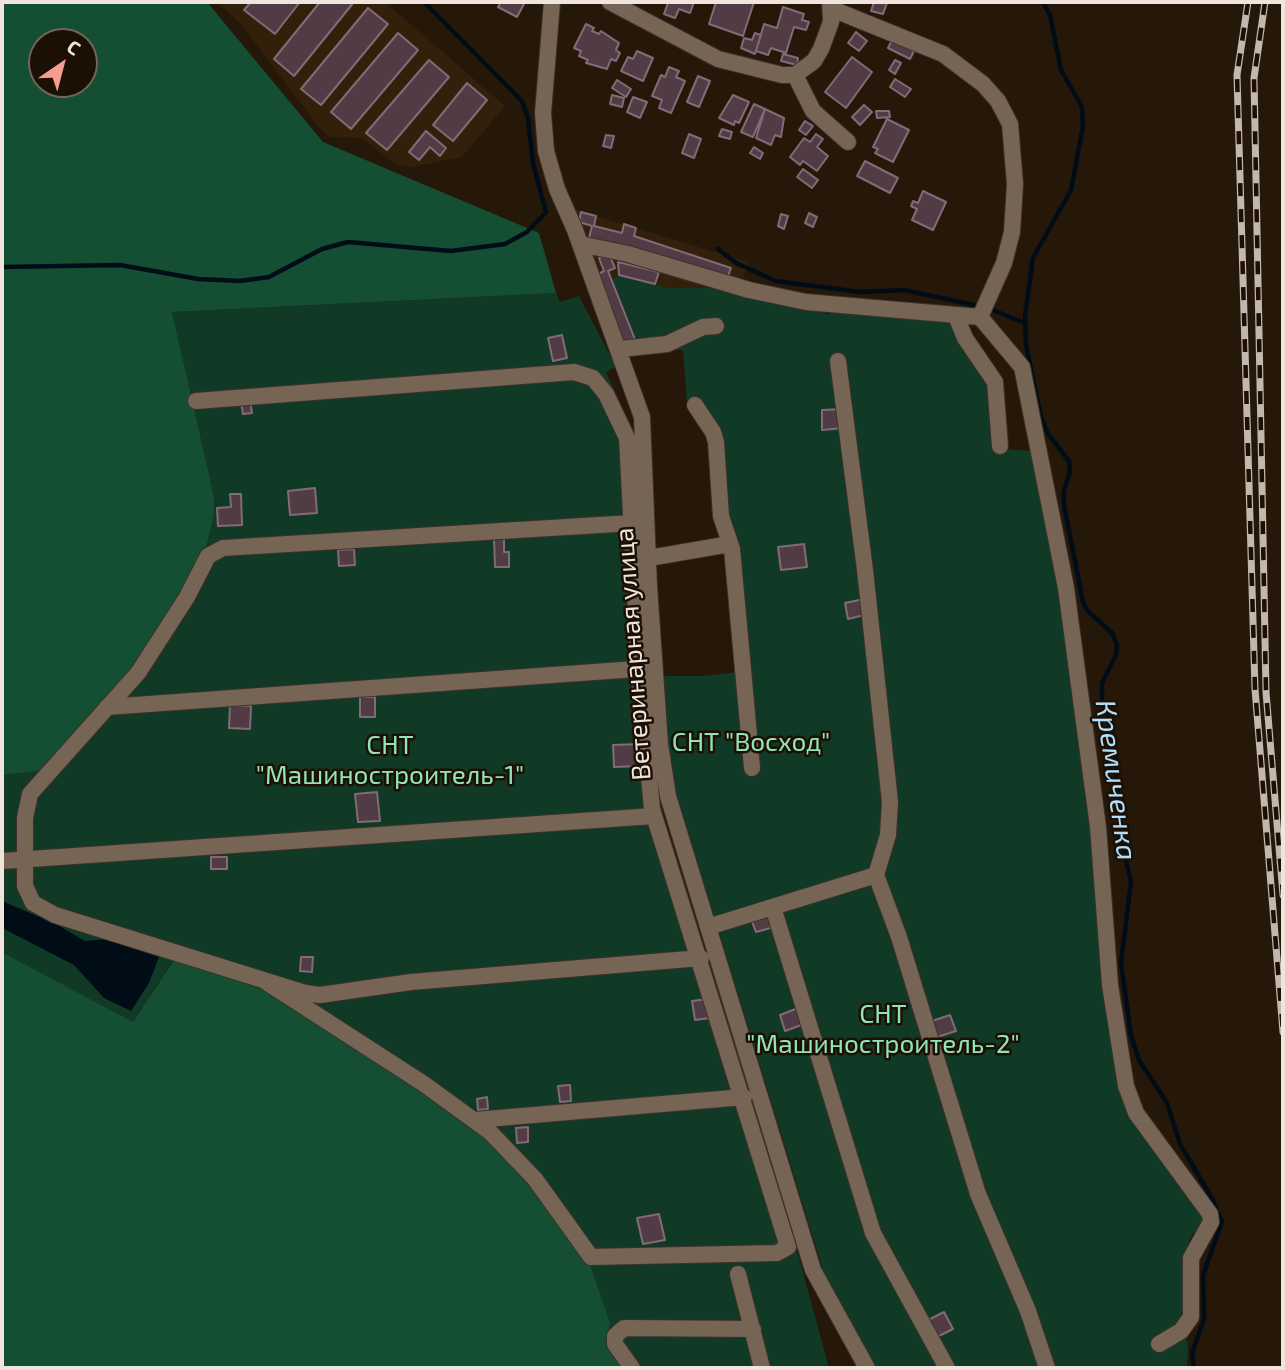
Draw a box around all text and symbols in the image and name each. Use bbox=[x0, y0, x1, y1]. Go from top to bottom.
north arrow bbox=[28, 28, 98, 98]
text: С bbox=[63, 34, 85, 60]
street label: Ветеринарная улица bbox=[609, 527, 657, 781]
water label: Кремиченка bbox=[1088, 698, 1144, 862]
park label: СНТ "Восход" bbox=[672, 726, 830, 758]
park label: СНТ "Машиностроитель-1" bbox=[256, 729, 524, 790]
park label: СНТ "Машиностроитель-2" bbox=[746, 998, 1020, 1060]

